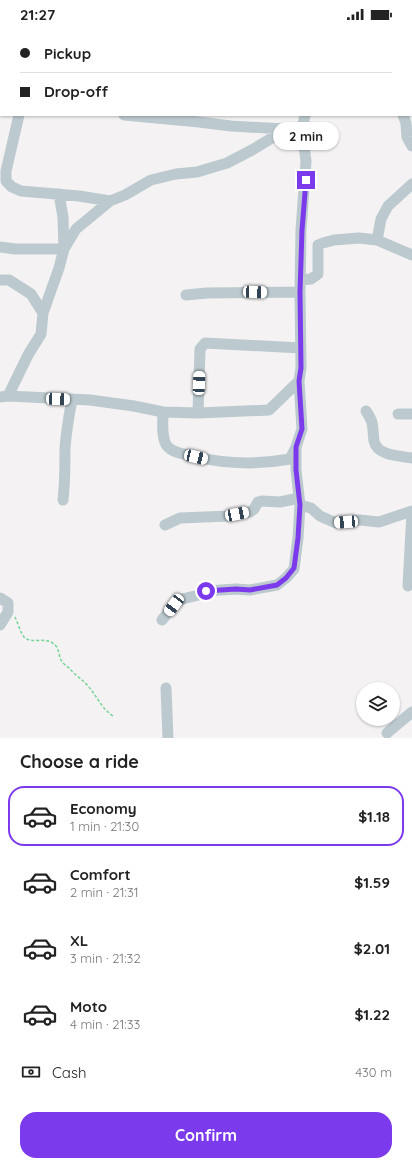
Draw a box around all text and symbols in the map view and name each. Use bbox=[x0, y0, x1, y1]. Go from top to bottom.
text: 21:27 bbox=[20, 5, 55, 24]
text: Pickup bbox=[44, 44, 91, 63]
text: Drop-off bbox=[44, 82, 108, 101]
callout: 2 min bbox=[273, 122, 339, 150]
text: 2 min bbox=[289, 128, 323, 144]
route end bbox=[297, 171, 315, 189]
car bbox=[243, 286, 267, 298]
car bbox=[193, 371, 205, 395]
car bbox=[46, 393, 70, 405]
car bbox=[183, 448, 209, 466]
car bbox=[224, 506, 250, 522]
car bbox=[334, 515, 358, 529]
route start bbox=[197, 582, 215, 600]
car bbox=[162, 592, 186, 618]
map controls bbox=[356, 682, 400, 726]
button: layers bbox=[356, 682, 400, 726]
text: Choose a ride bbox=[20, 750, 139, 773]
icon: car bbox=[22, 798, 58, 834]
text: Economy bbox=[70, 799, 137, 818]
text: $1.18 bbox=[358, 807, 390, 826]
text: 1 min · 21:30 bbox=[70, 818, 139, 834]
icon: car bbox=[22, 864, 58, 900]
text: Comfort bbox=[70, 865, 131, 884]
text: $1.59 bbox=[354, 873, 390, 892]
text: 2 min · 21:31 bbox=[70, 884, 139, 900]
icon: car bbox=[22, 930, 58, 966]
text: XL bbox=[70, 931, 88, 950]
text: $2.01 bbox=[354, 939, 390, 958]
text: 3 min · 21:32 bbox=[70, 950, 141, 966]
icon: car bbox=[22, 996, 58, 1032]
text: Moto bbox=[70, 997, 107, 1016]
text: $1.22 bbox=[354, 1005, 390, 1024]
text: 4 min · 21:33 bbox=[70, 1016, 140, 1032]
icon: cash bbox=[20, 1061, 42, 1083]
text: Cash bbox=[52, 1063, 86, 1082]
text: 430 m bbox=[355, 1064, 392, 1080]
button: Confirm bbox=[20, 1112, 392, 1158]

